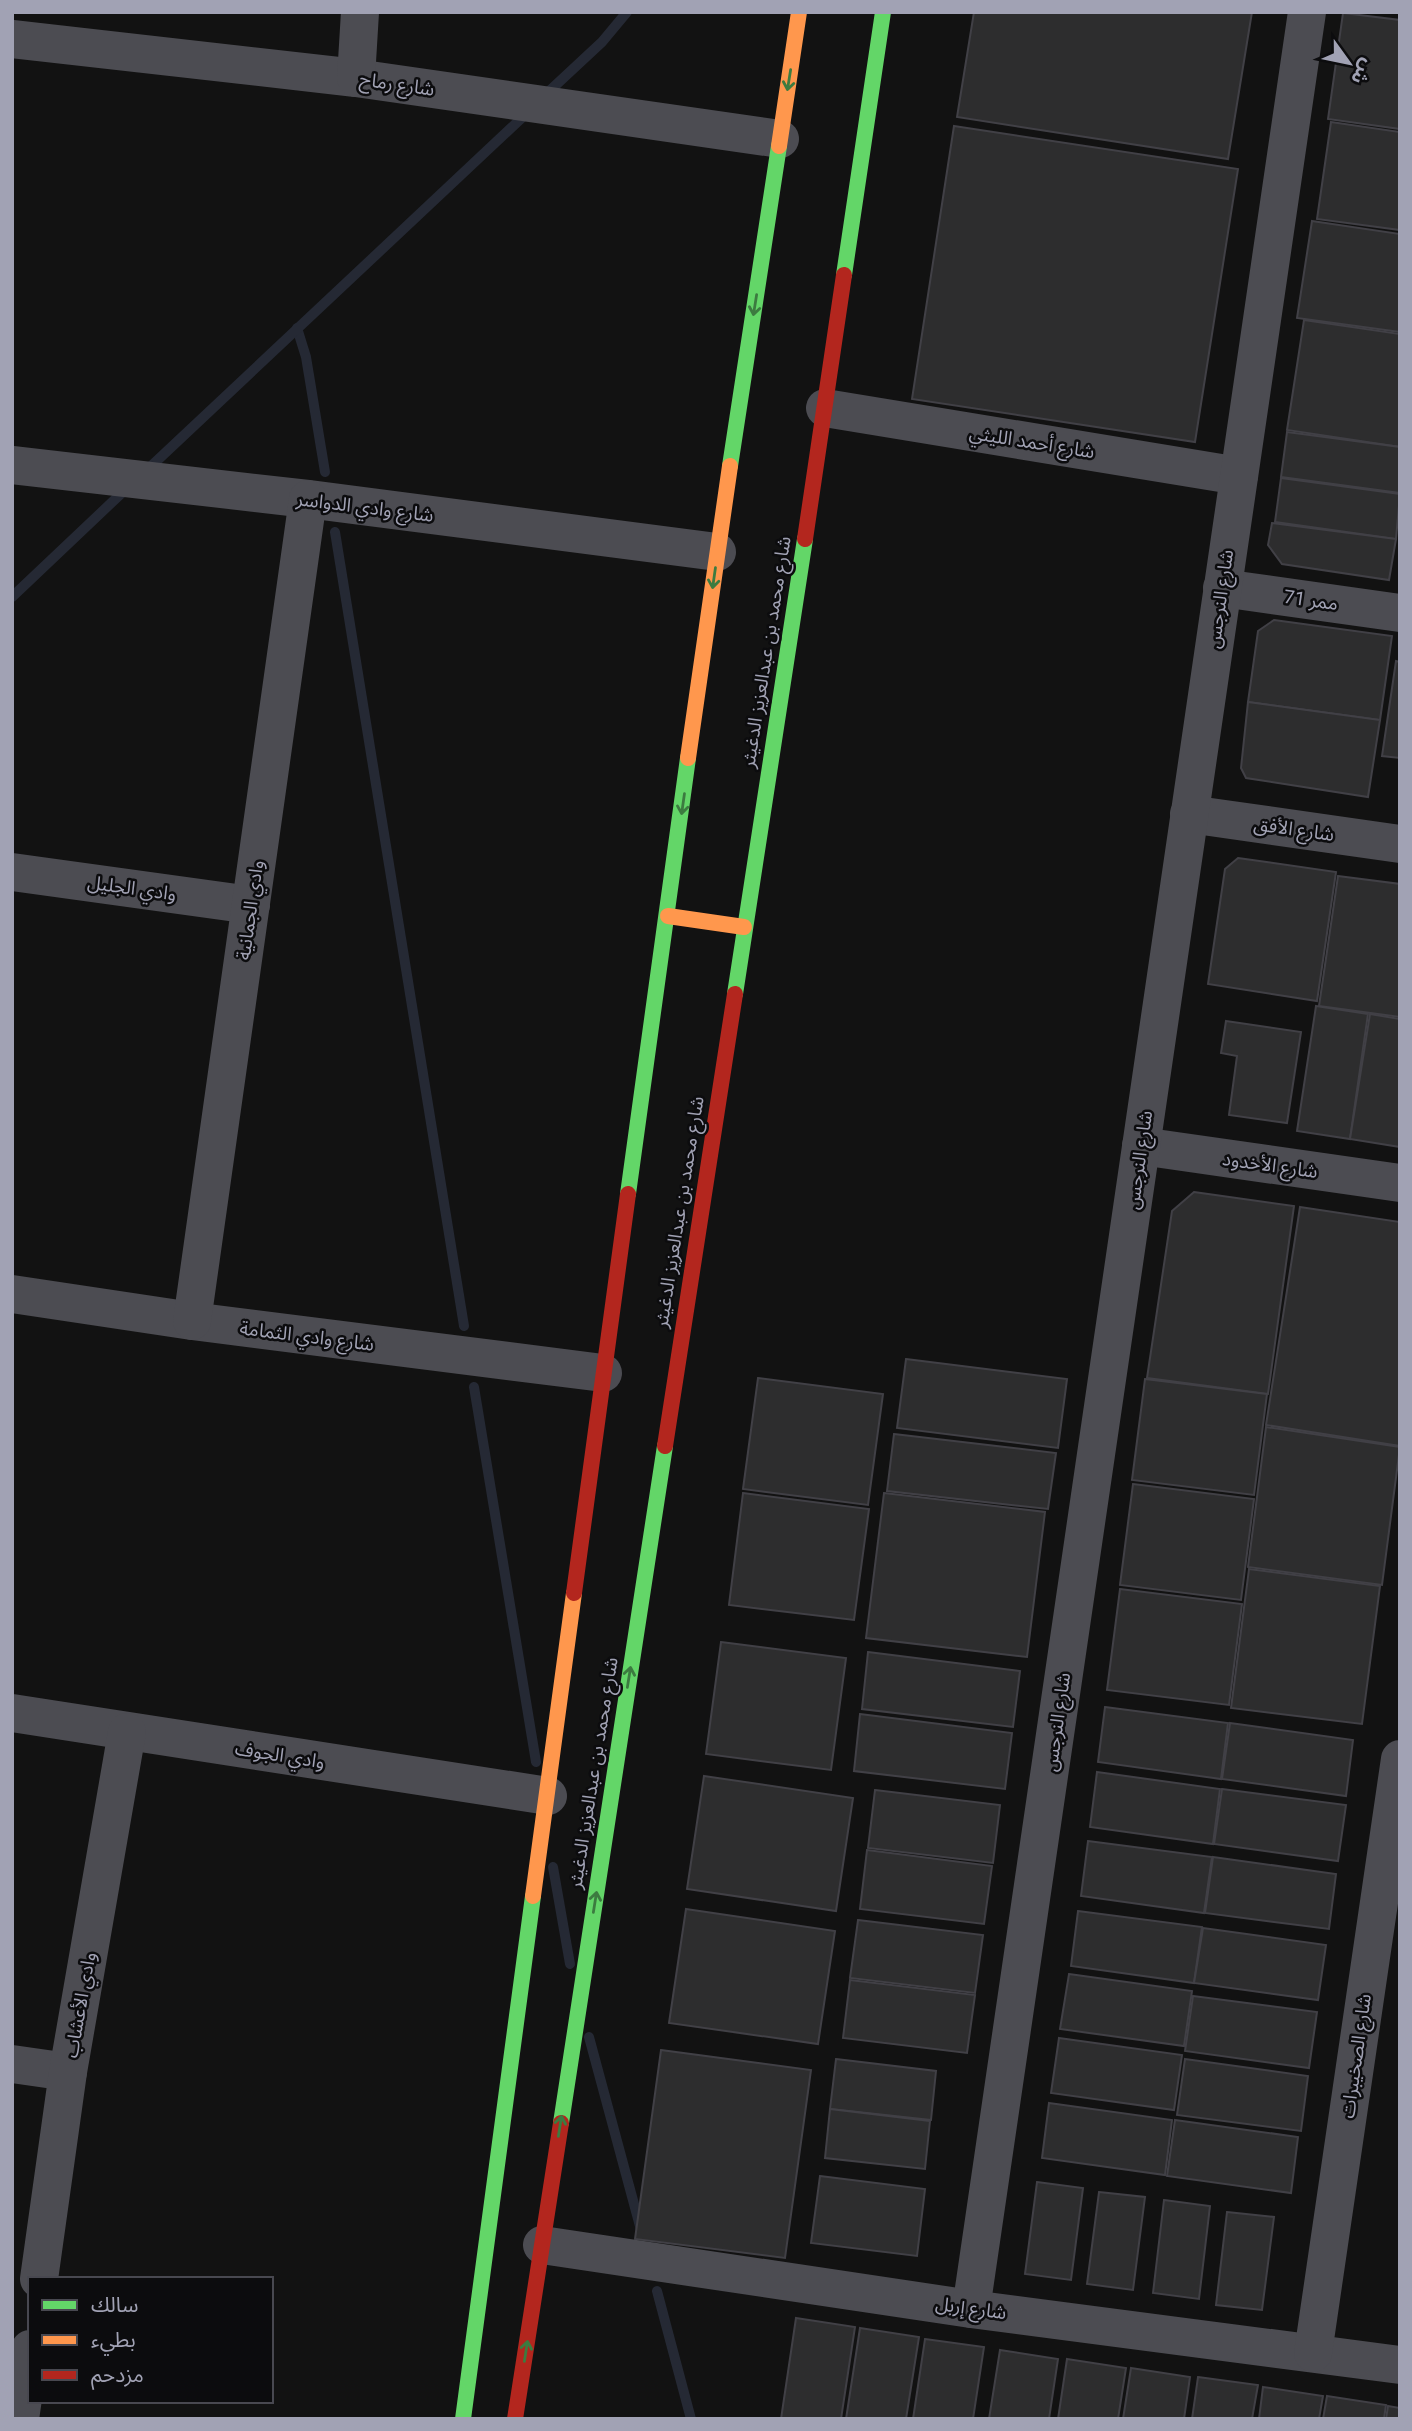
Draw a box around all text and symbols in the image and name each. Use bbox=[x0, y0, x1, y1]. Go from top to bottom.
north arrow bbox=[1314, 28, 1384, 98]
text: ش bbox=[1346, 55, 1380, 89]
street label: شارع رماح bbox=[358, 67, 436, 103]
one-way arrow bbox=[782, 68, 795, 91]
one-way arrow bbox=[748, 293, 761, 316]
street label: شارع أحمد الليثي bbox=[967, 421, 1096, 467]
street label: شارع وادي الدواسر bbox=[294, 487, 435, 530]
street label: شارع محمد بن عبدالعزيز الدغيثر bbox=[736, 534, 798, 771]
street label: شارع النرجس bbox=[1202, 548, 1240, 650]
one-way arrow bbox=[707, 566, 720, 589]
street label: ممر 71 bbox=[1282, 585, 1340, 615]
one-way arrow bbox=[676, 792, 689, 814]
street label: شارع الأفق bbox=[1252, 812, 1336, 848]
street label: وادي الجمانية bbox=[232, 859, 272, 962]
street label: وادي الجليل bbox=[86, 870, 178, 909]
street label: شارع محمد بن عبدالعزيز الدغيثر bbox=[649, 1094, 711, 1331]
street label: شارع النرجس bbox=[1121, 1109, 1159, 1211]
street label: شارع الأخدود bbox=[1220, 1147, 1319, 1185]
street label: شارع وادي الثمامة bbox=[238, 1316, 376, 1359]
street label: شارع محمد بن عبدالعزيز الدغيثر bbox=[563, 1655, 625, 1892]
one-way arrow bbox=[623, 1666, 636, 1689]
street label: شارع النرجس bbox=[1039, 1671, 1077, 1773]
street label: وادي الجوف bbox=[233, 1737, 326, 1777]
one-way arrow bbox=[589, 1891, 602, 1913]
street label: وادي الأعشاب bbox=[59, 1950, 104, 2060]
street label: شارع الصخيبرات bbox=[1336, 1992, 1378, 2120]
one-way arrow bbox=[554, 2116, 567, 2138]
legend bbox=[28, 2277, 273, 2403]
street label: شارع إربل bbox=[934, 2292, 1008, 2326]
text: سالك bbox=[91, 2293, 138, 2317]
text: بطيء bbox=[91, 2328, 136, 2356]
one-way arrow bbox=[520, 2340, 533, 2363]
text: مزدحم bbox=[91, 2363, 144, 2390]

